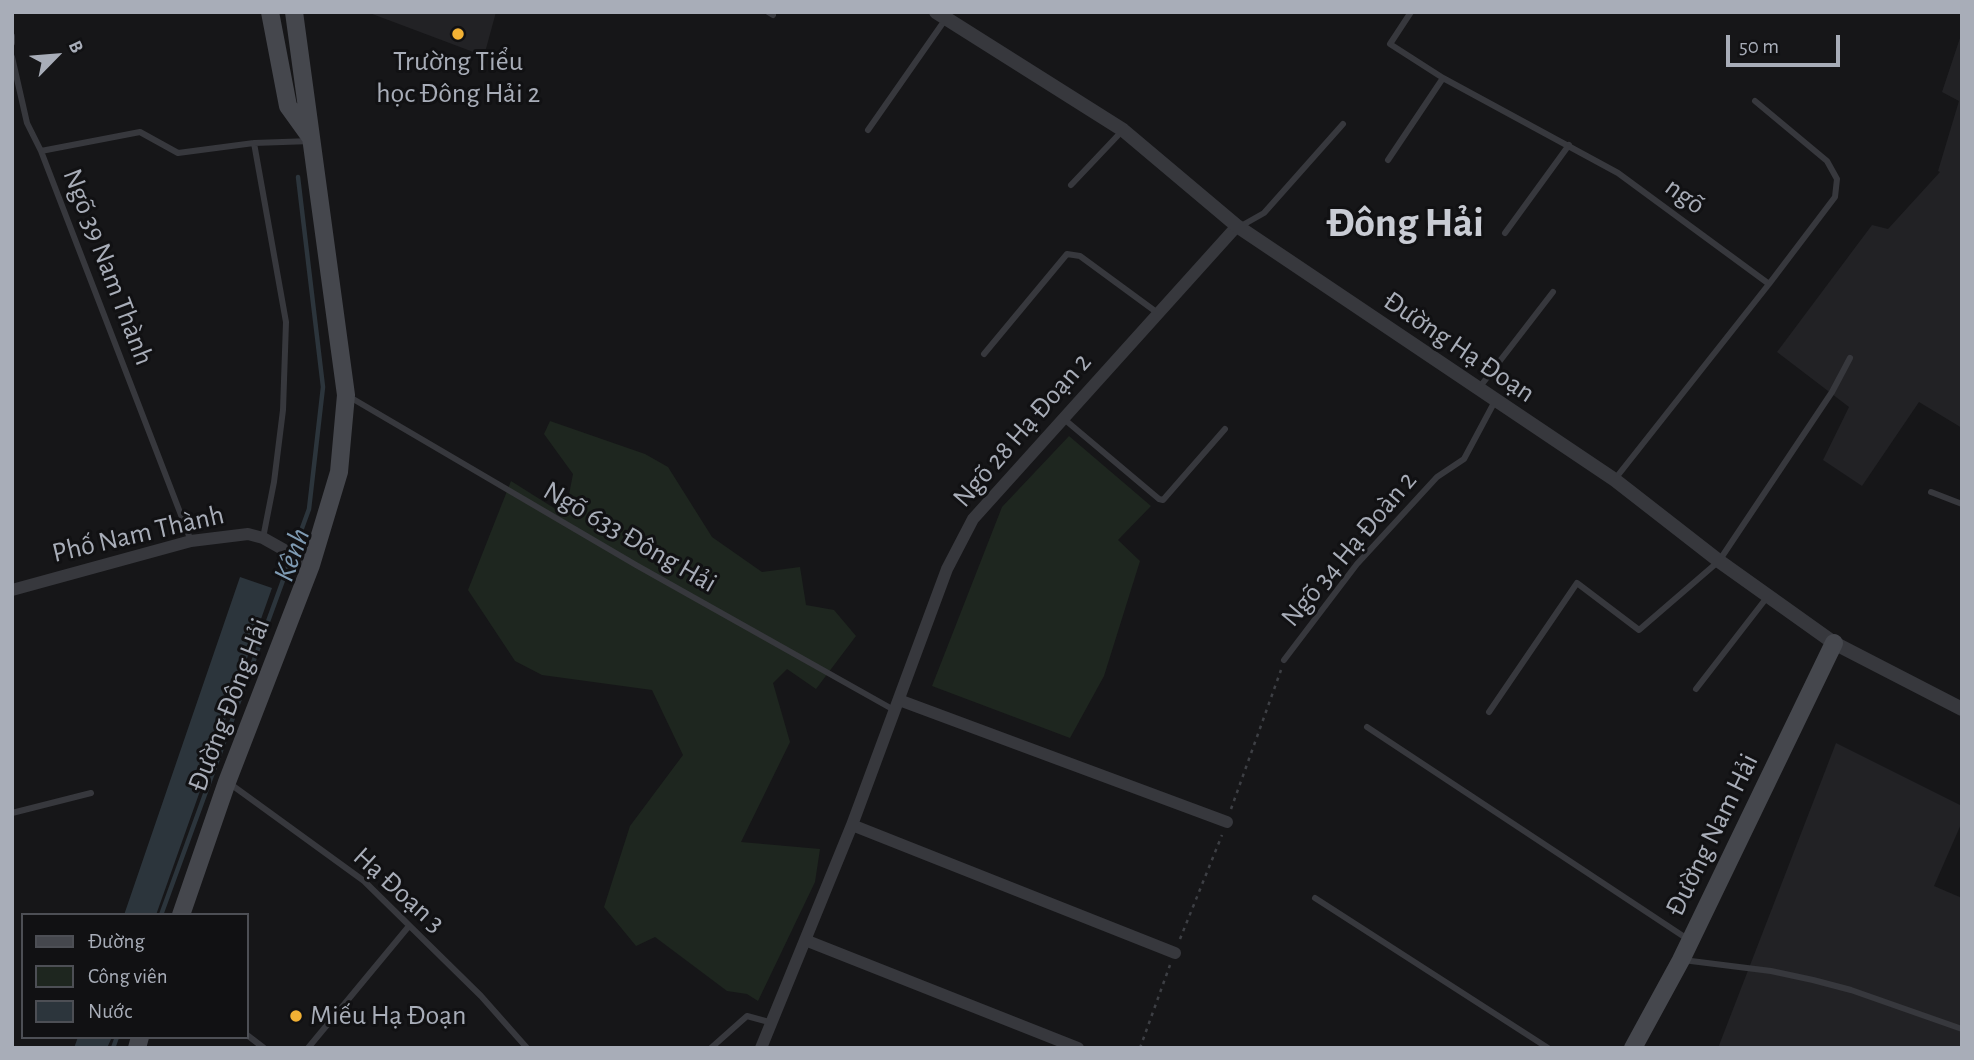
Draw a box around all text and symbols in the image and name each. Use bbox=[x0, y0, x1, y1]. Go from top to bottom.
north arrow bbox=[21, 21, 91, 91]
scale bar bbox=[1729, 21, 1843, 65]
marker: Trường Tiểu học Đông Hải 2 bbox=[450, 26, 466, 42]
text: 50 m bbox=[1739, 36, 1779, 57]
text: B bbox=[65, 38, 86, 56]
place label: Trường Tiểu học Đông Hải 2 bbox=[376, 45, 540, 111]
street label: Ngõ 39 Nam Thành bbox=[55, 164, 161, 370]
street label: ngõ bbox=[1658, 170, 1712, 222]
district label: Đông Hải bbox=[1326, 198, 1484, 248]
street label: Đường Hạ Đoạn bbox=[1377, 284, 1541, 410]
street label: Ngõ 28 Hạ Đoạn 2 bbox=[946, 346, 1098, 514]
street label: Ngõ 34 Hạ Đoàn 2 bbox=[1274, 464, 1424, 634]
street label: Ngõ 633 Đông Hải bbox=[537, 474, 723, 600]
street label: Phố Nam Thành bbox=[49, 498, 227, 570]
water label: Kênh bbox=[266, 523, 318, 587]
street label: Đường Đông Hải bbox=[180, 613, 278, 797]
street label: Đường Nam Hải bbox=[1658, 748, 1766, 922]
street label: Hạ Đoạn 3 bbox=[346, 840, 452, 940]
legend bbox=[21, 913, 248, 1039]
text: Đường bbox=[88, 931, 145, 952]
text: Công viên bbox=[88, 966, 168, 987]
place label: Miếu Hạ Đoạn bbox=[310, 999, 466, 1033]
text: Nước bbox=[88, 1001, 132, 1022]
marker: Miếu Hạ Đoạn bbox=[288, 1008, 304, 1024]

